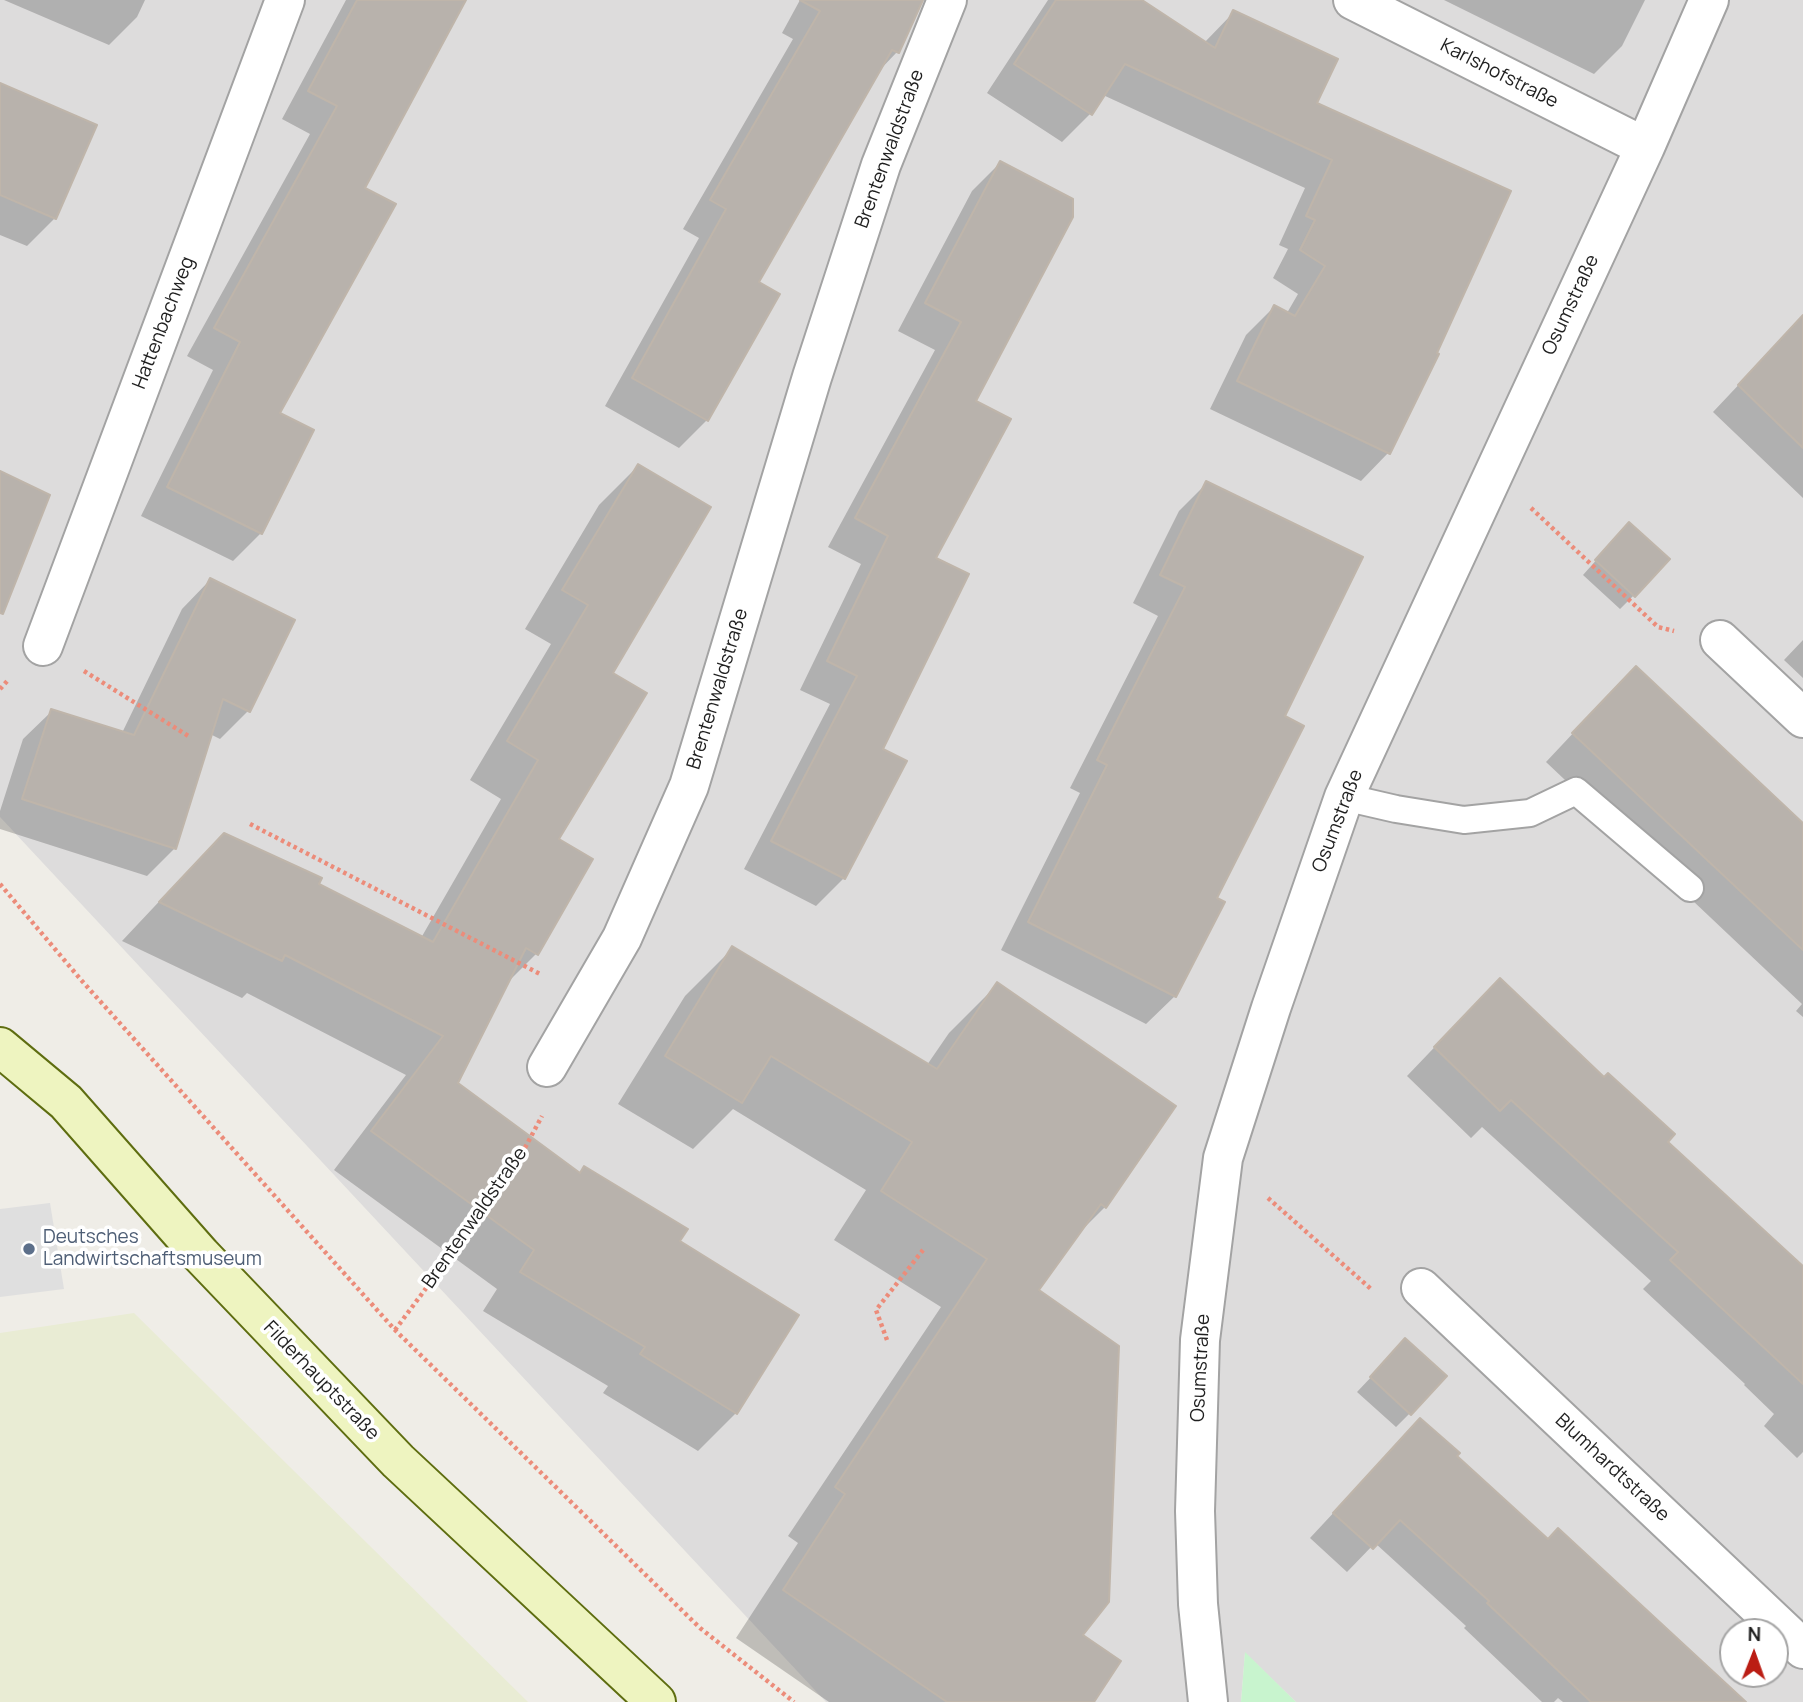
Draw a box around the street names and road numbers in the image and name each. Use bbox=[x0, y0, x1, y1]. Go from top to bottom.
street label: Karlshofstraße bbox=[1436, 34, 1562, 114]
street label: Brentenwaldstraße bbox=[851, 67, 929, 231]
street label: Osumstraße bbox=[1538, 251, 1604, 359]
street label: Hattenbachweg bbox=[128, 254, 200, 392]
street label: Brentenwaldstraße bbox=[683, 606, 753, 772]
street label: Osumstraße bbox=[1308, 766, 1368, 876]
street label: Brentenwaldstraße bbox=[418, 1143, 532, 1293]
street label: Osumstraße bbox=[1187, 1313, 1215, 1423]
street label: Filderhauptstraße bbox=[258, 1317, 384, 1445]
street label: Blumhardtstraße bbox=[1550, 1409, 1674, 1527]

